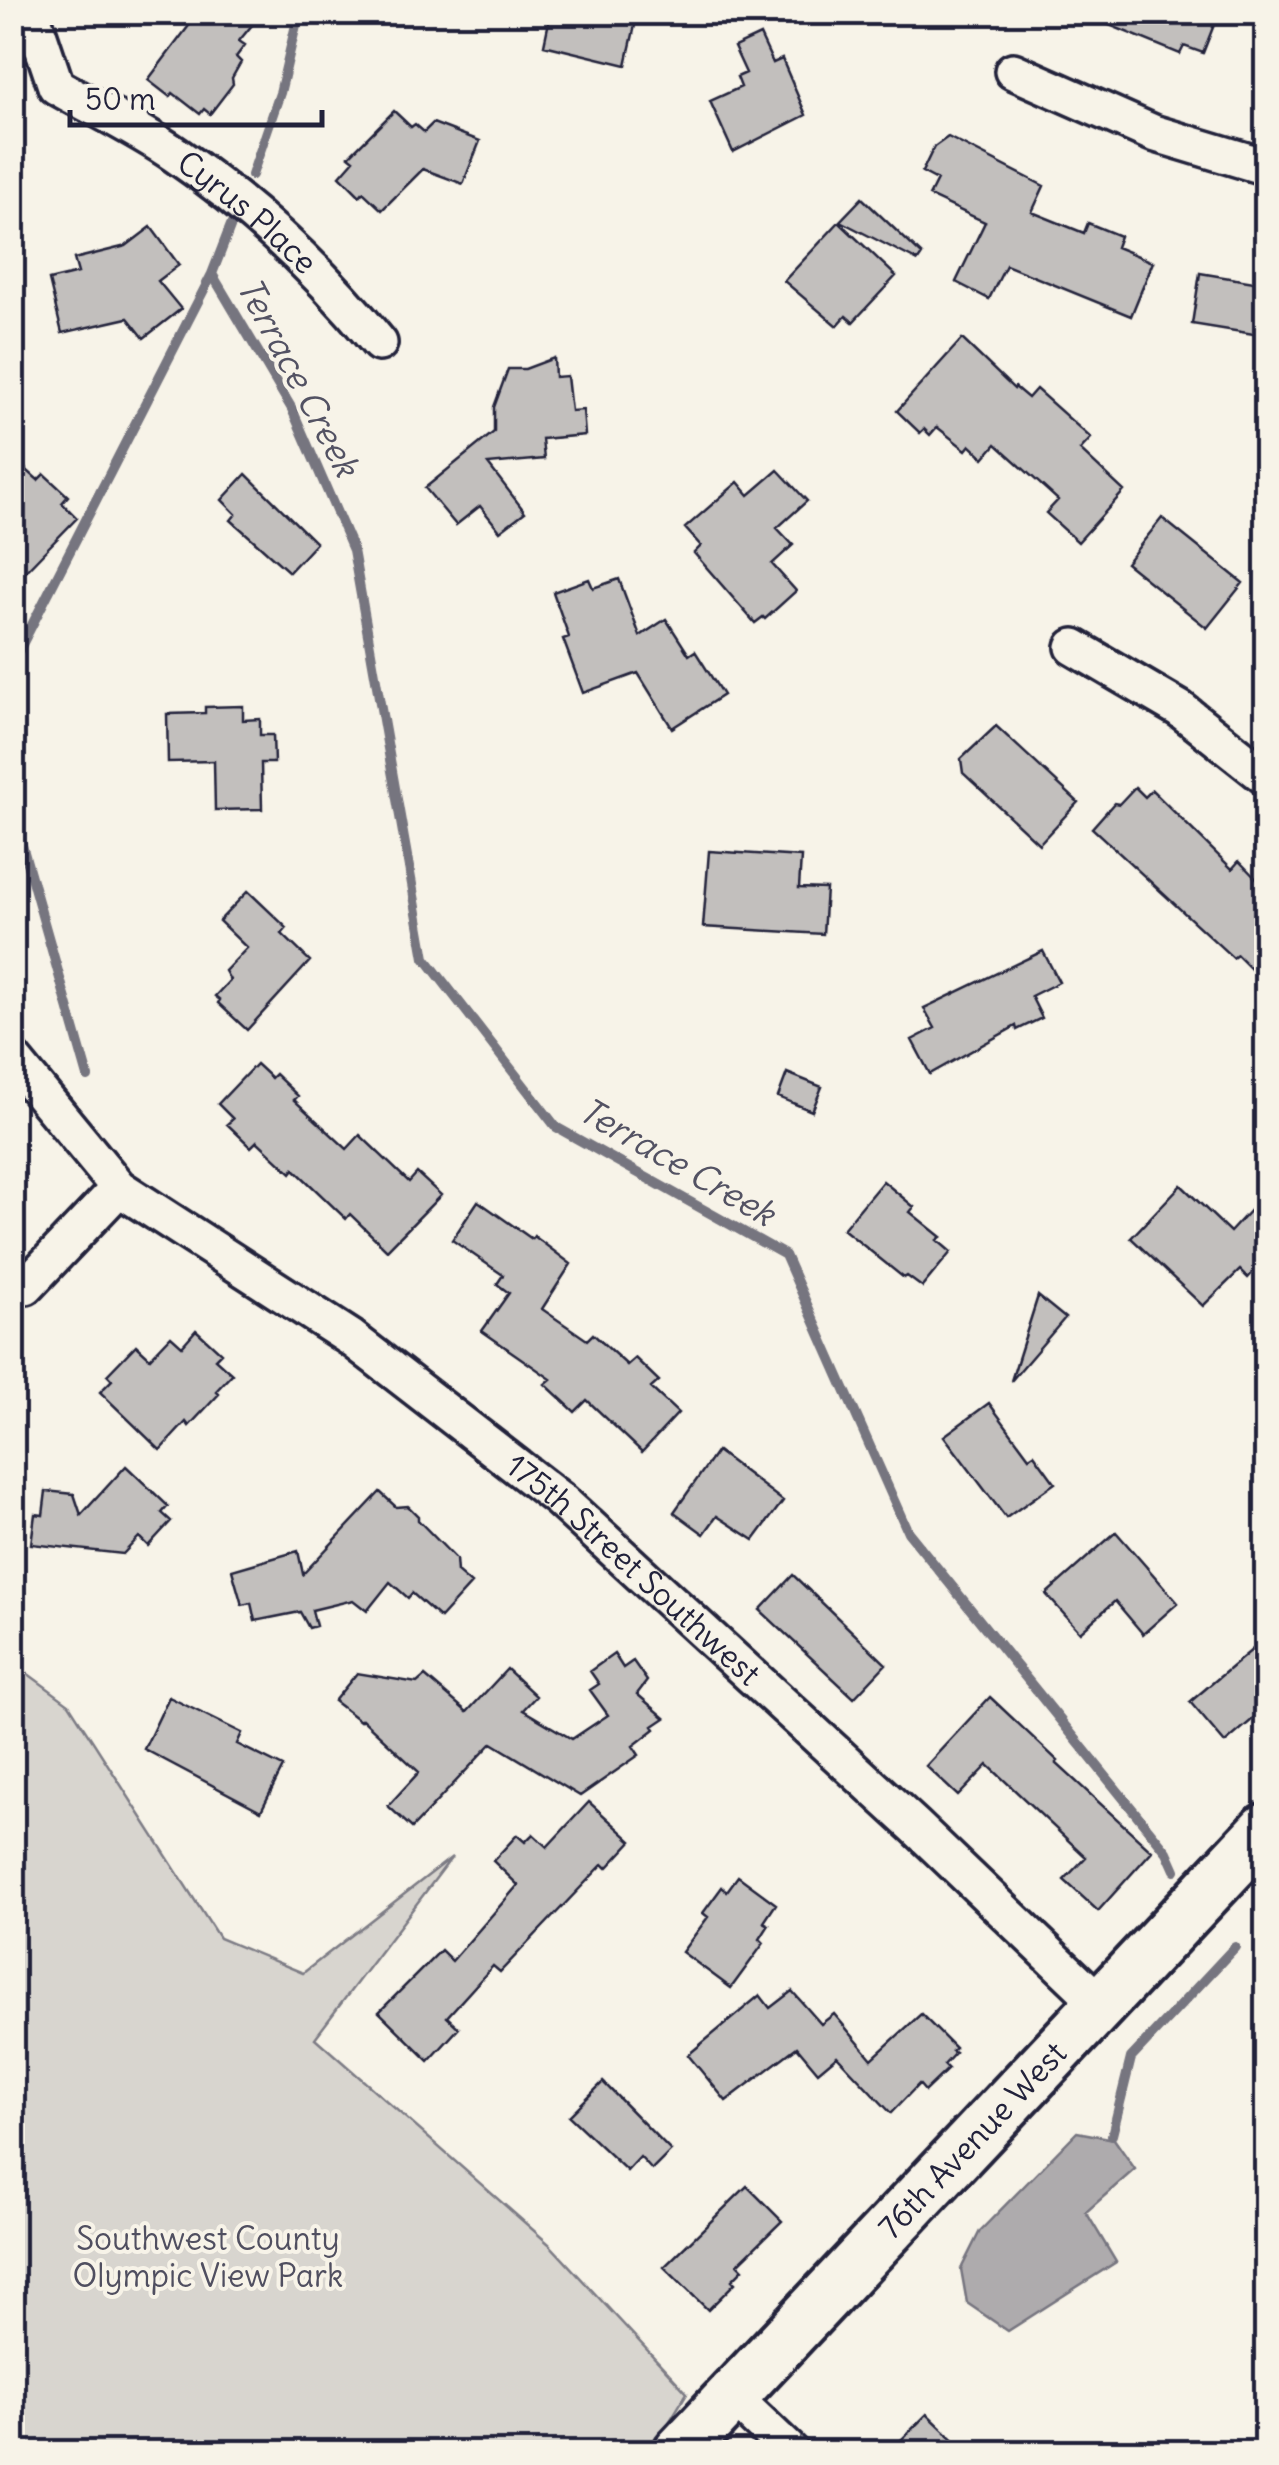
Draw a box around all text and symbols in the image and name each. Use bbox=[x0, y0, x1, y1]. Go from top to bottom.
scale bar bbox=[70, 65, 322, 127]
text: 50 m bbox=[85, 80, 155, 118]
street label: Cyrus Place bbox=[170, 141, 326, 282]
water label: Terrace Creek bbox=[228, 270, 371, 485]
water label: Terrace Creek bbox=[572, 1087, 785, 1236]
street label: 175th Street Southwest bbox=[498, 1445, 770, 1694]
street label: 76th Avenue West bbox=[869, 2033, 1075, 2247]
park label: Southwest County Olympic View Park bbox=[73, 2218, 343, 2296]

